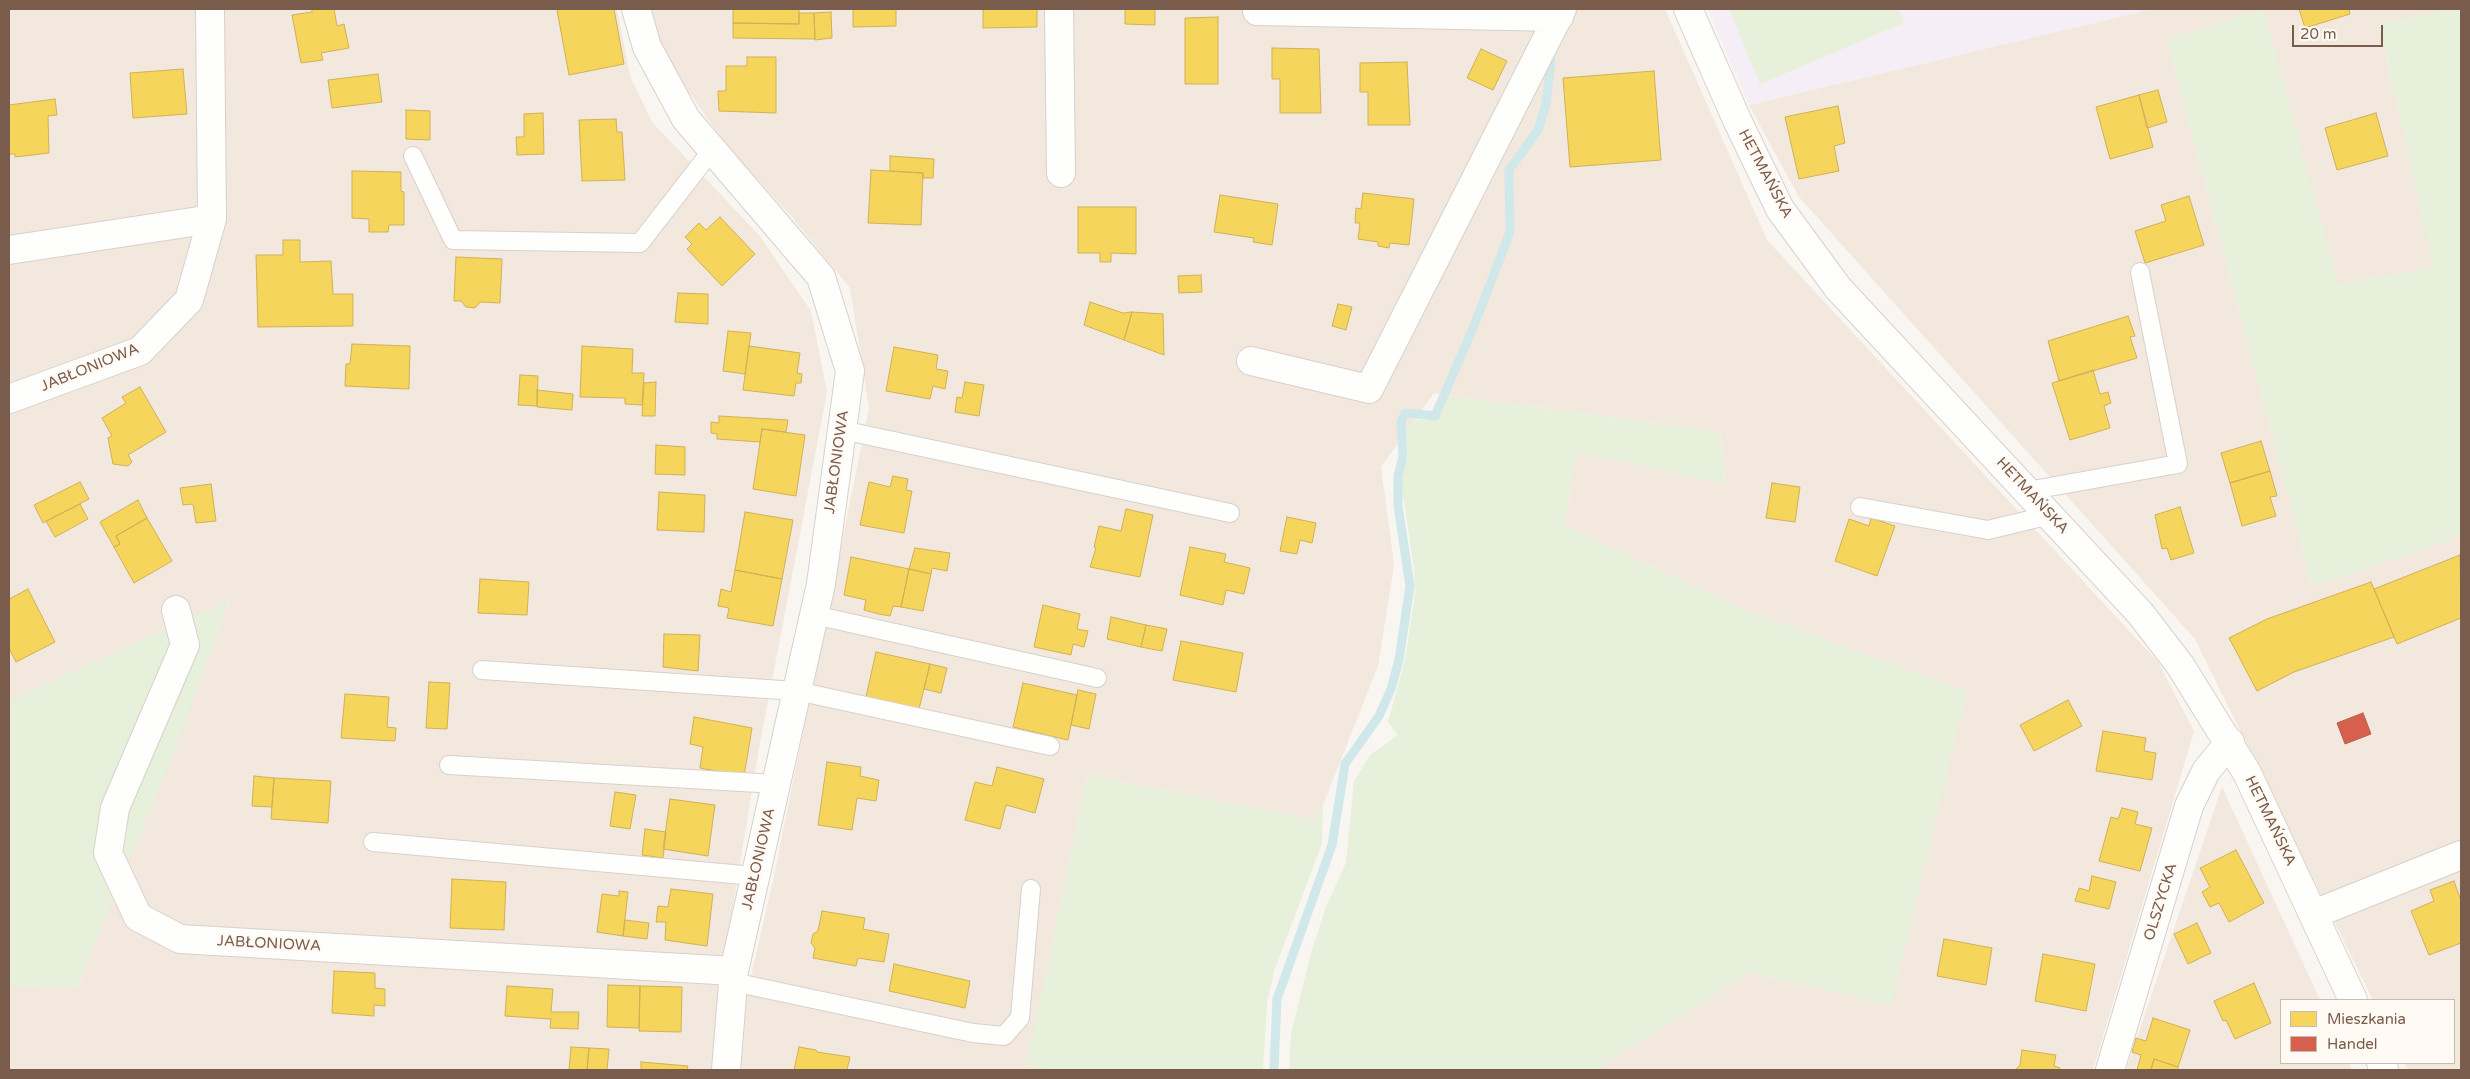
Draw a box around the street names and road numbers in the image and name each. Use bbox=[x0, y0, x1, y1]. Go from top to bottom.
street label: HETMAŃSKA bbox=[1734, 127, 1796, 221]
street label: JABŁONIOWA bbox=[38, 340, 142, 396]
street label: JABŁONIOWA bbox=[821, 409, 853, 515]
street label: HETMAŃSKA bbox=[1992, 454, 2072, 538]
street label: HETMAŃSKA bbox=[2240, 773, 2300, 869]
street label: JABŁONIOWA bbox=[738, 806, 780, 912]
street label: OLSZYCKA bbox=[2141, 861, 2181, 943]
street label: JABŁONIOWA bbox=[216, 932, 322, 956]

